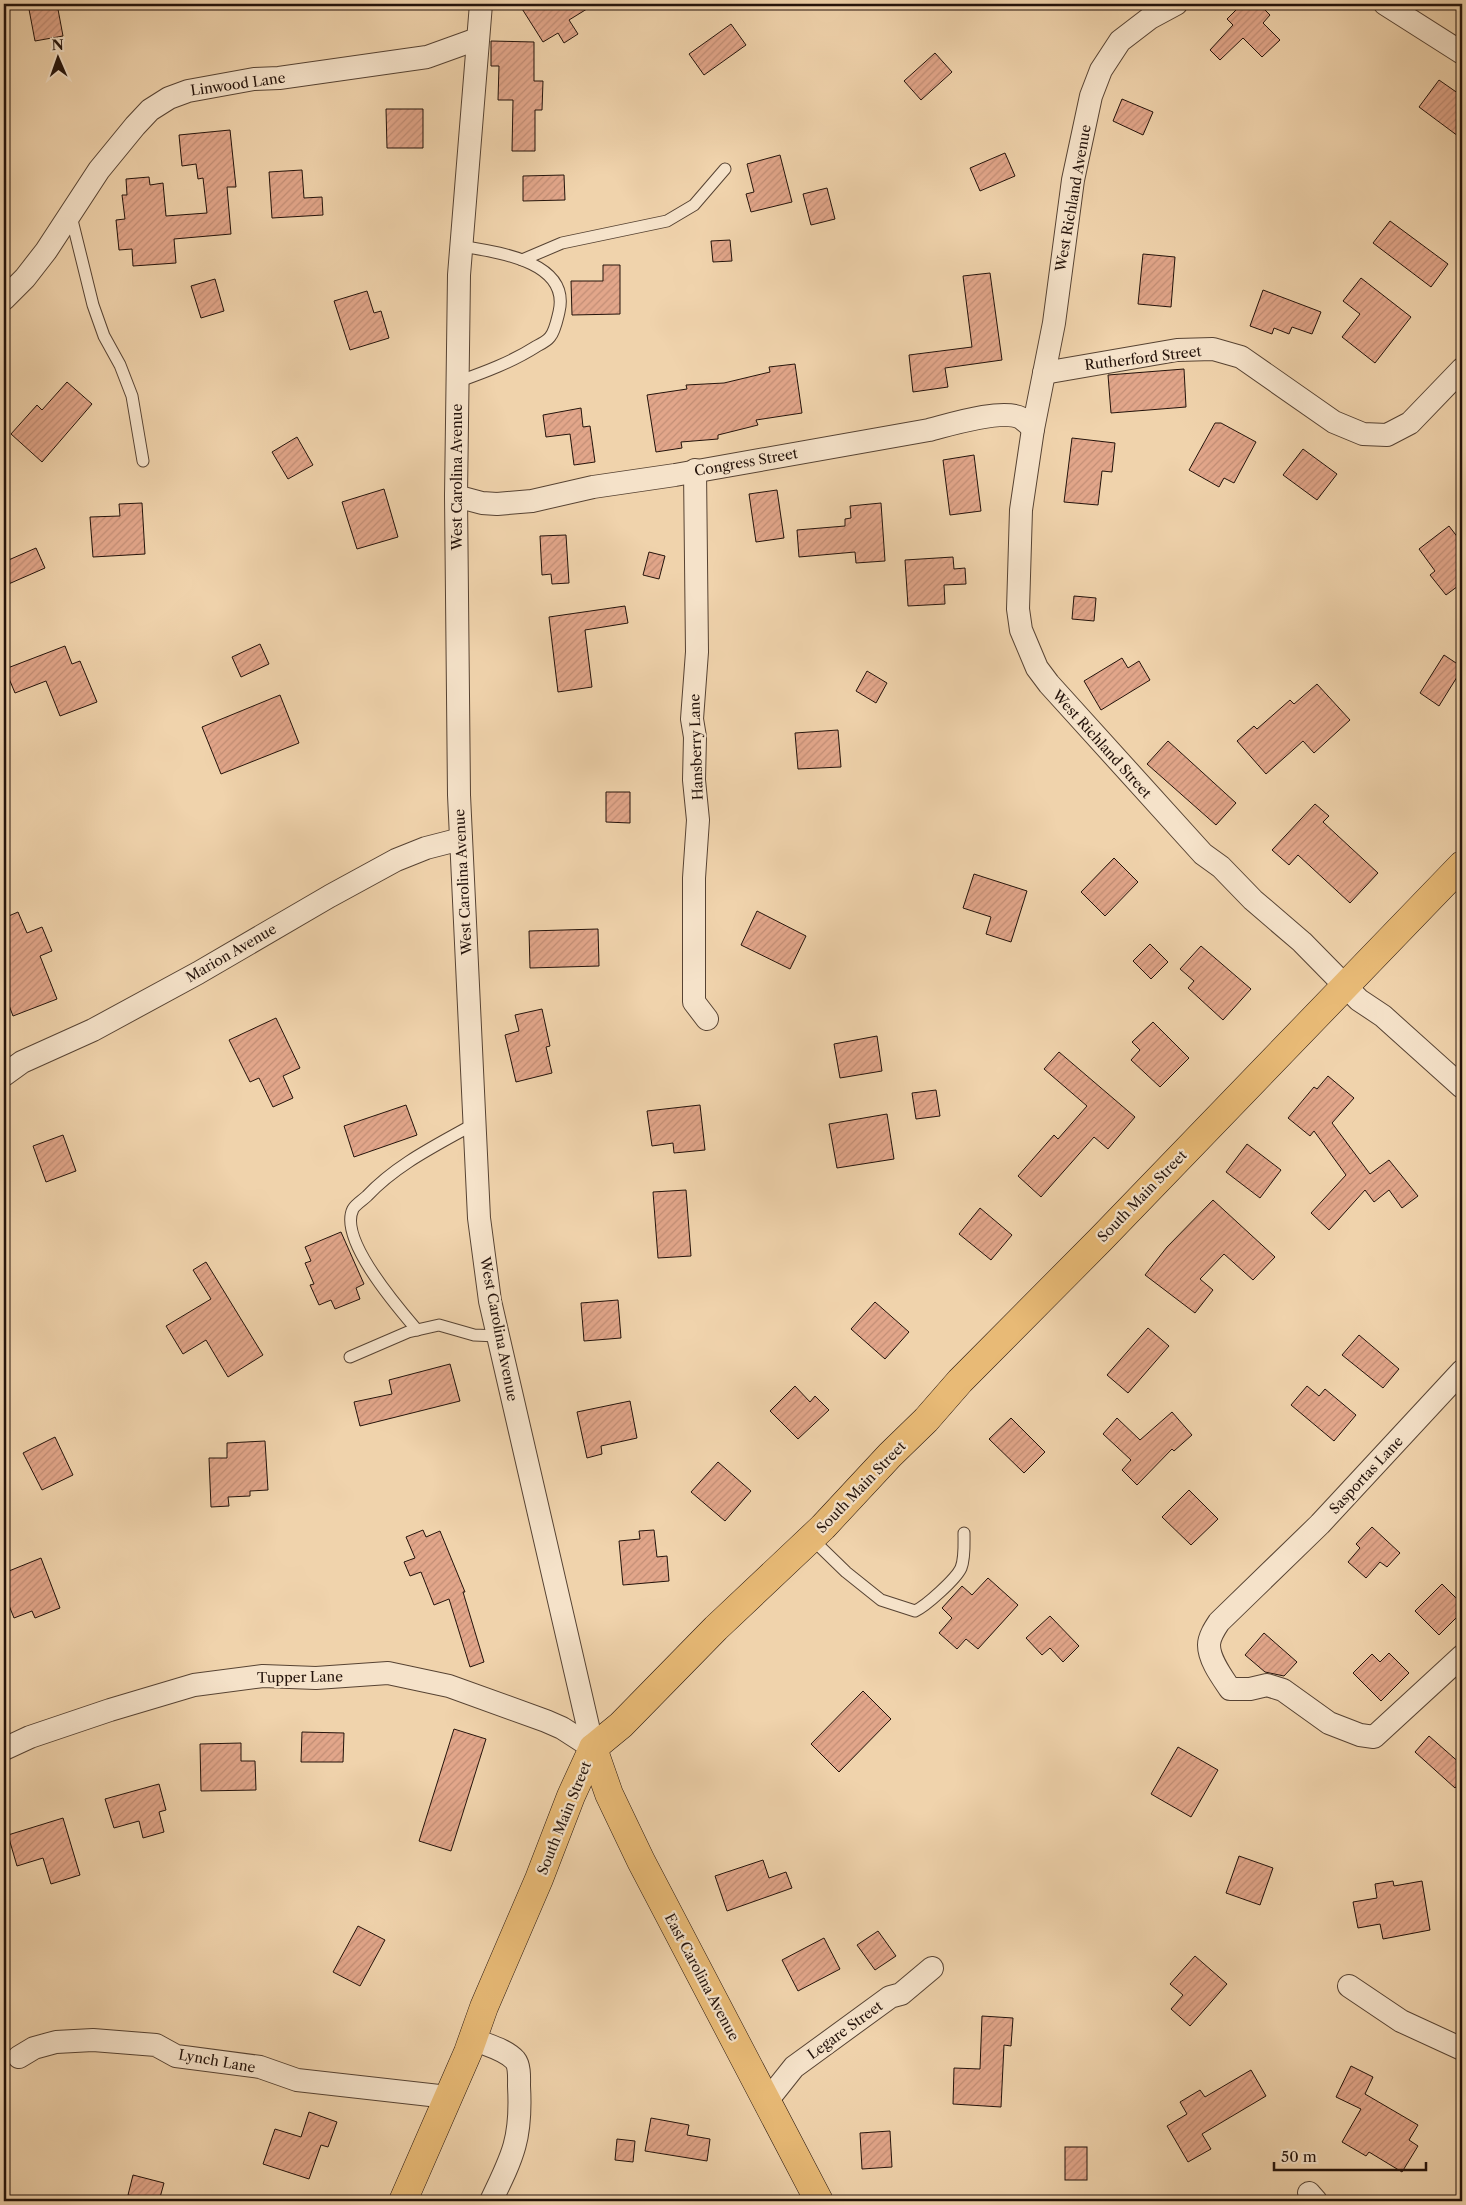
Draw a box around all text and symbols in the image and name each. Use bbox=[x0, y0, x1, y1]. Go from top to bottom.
north arrow bbox=[32, 32, 82, 82]
text: N bbox=[51, 36, 64, 54]
street label: Linwood Lane bbox=[189, 68, 287, 100]
street label: West Richland Avenue bbox=[1051, 123, 1095, 274]
street label: Rutherford Street bbox=[1084, 342, 1202, 374]
street label: West Carolina Avenue bbox=[448, 404, 466, 551]
street label: Congress Street bbox=[693, 444, 799, 480]
street label: West Richland Street bbox=[1048, 685, 1155, 802]
street label: Hansberry Lane bbox=[685, 693, 707, 801]
street label: West Carolina Avenue bbox=[450, 808, 476, 957]
street label: Marion Avenue bbox=[182, 920, 280, 986]
street label: South Main Street bbox=[1094, 1146, 1190, 1246]
street label: West Carolina Avenue bbox=[476, 1254, 522, 1403]
street label: Sasportas Lane bbox=[1325, 1432, 1407, 1518]
street label: South Main Street bbox=[813, 1437, 909, 1537]
street label: Tupper Lane bbox=[257, 1667, 343, 1687]
street label: South Main Street bbox=[533, 1759, 595, 1877]
street label: East Carolina Avenue bbox=[661, 1910, 743, 2044]
street label: Legare Street bbox=[804, 1997, 886, 2063]
street label: Lynch Lane bbox=[177, 2045, 257, 2077]
scale bar bbox=[1274, 2140, 1426, 2172]
text: 50 m bbox=[1281, 2147, 1317, 2166]

